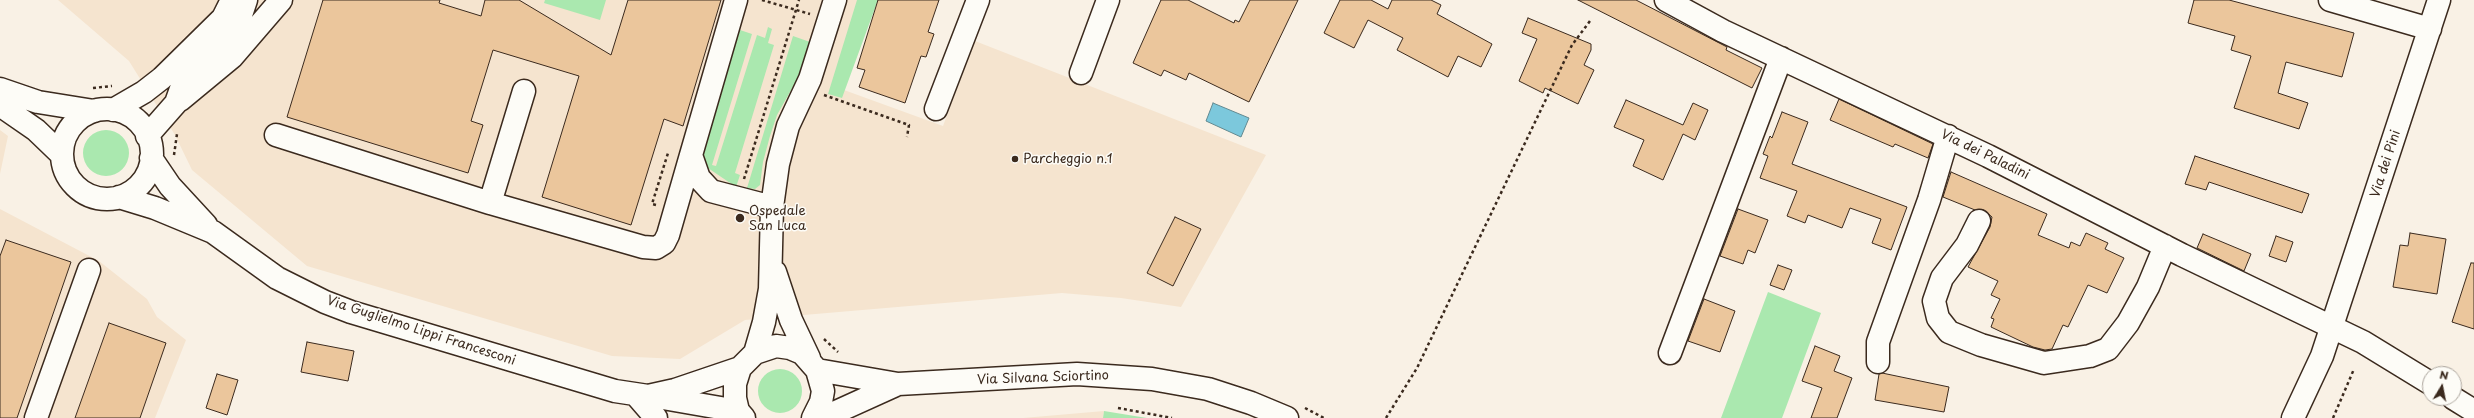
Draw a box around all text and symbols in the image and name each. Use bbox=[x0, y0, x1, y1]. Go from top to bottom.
street label: Via dei Paladini bbox=[1938, 127, 2032, 183]
street label: Via dei Pini bbox=[2368, 128, 2404, 200]
place label: Parcheggio n.1 bbox=[1023, 151, 1113, 167]
marker: Parcheggio n.1 bbox=[1010, 154, 1020, 164]
place label: Ospedale San Luca bbox=[749, 203, 806, 234]
marker: Ospedale San Luca bbox=[734, 212, 746, 224]
street label: Via Guglielmo Lippi Francesconi bbox=[325, 293, 517, 369]
north arrow bbox=[2422, 366, 2462, 406]
text: N bbox=[2438, 366, 2450, 384]
street label: Via Silvana Sciortino bbox=[977, 368, 1109, 388]

